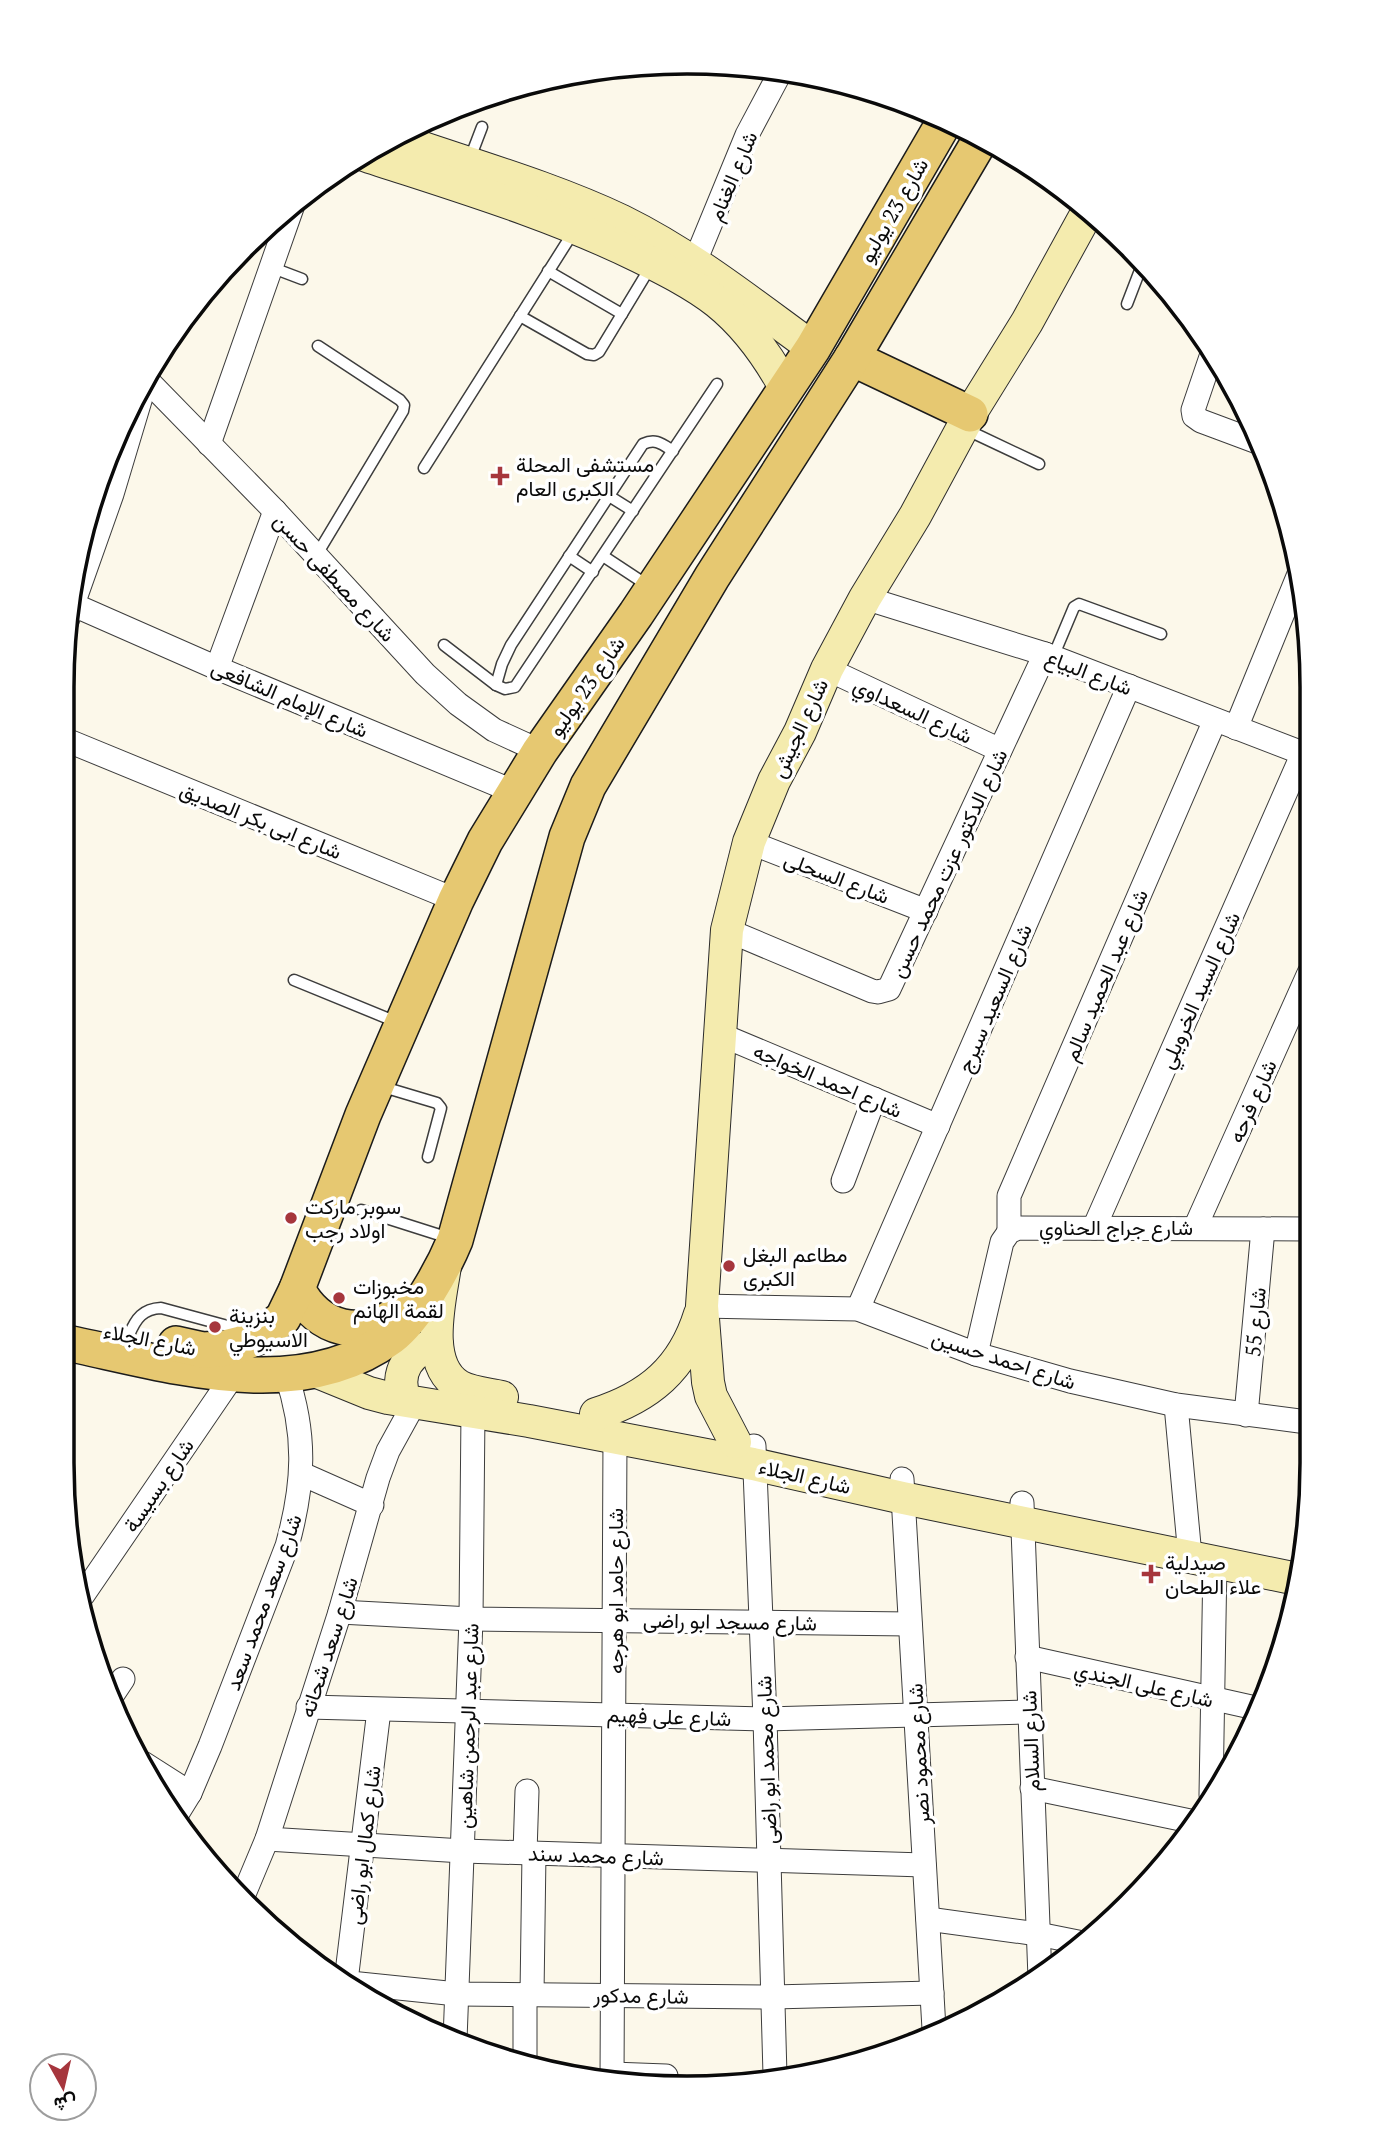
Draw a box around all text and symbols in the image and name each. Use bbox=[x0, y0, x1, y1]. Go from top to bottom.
street label: شارع الغنام bbox=[700, 127, 764, 226]
street label: شارع 23 يوليو bbox=[852, 153, 935, 268]
place label: مستشفى المحلة الكبرى العام bbox=[516, 450, 654, 503]
marker: مستشفى المحلة الكبرى العام bbox=[490, 466, 510, 486]
street label: شارع مصطفى حسن bbox=[267, 506, 402, 648]
street label: شارع 23 يوليو bbox=[541, 630, 632, 742]
street label: شارع البياع bbox=[1041, 643, 1136, 702]
street label: شارع الإمام الشافعى bbox=[207, 652, 373, 745]
street label: شارع السعداوي bbox=[847, 670, 977, 753]
street label: شارع الجيش bbox=[764, 674, 835, 782]
street label: شارع الدكتور عزت محمد حسن bbox=[883, 744, 1014, 982]
street label: شارع ابى بكر الصديق bbox=[176, 775, 346, 866]
street label: شارع السحلى bbox=[780, 844, 894, 911]
street label: شارع عبد الحميد سالم bbox=[1056, 885, 1155, 1066]
street label: شارع السيد الخرويلي bbox=[1152, 907, 1250, 1075]
street label: شارع السعيد سيرج bbox=[950, 919, 1039, 1077]
street label: شارع احمد الخواجه bbox=[749, 1036, 907, 1125]
street label: شارع فرحه bbox=[1221, 1055, 1284, 1147]
place label: سوبر ماركت اولاد رجب bbox=[305, 1192, 401, 1244]
marker: سوبر ماركت اولاد رجب bbox=[283, 1210, 299, 1226]
street label: شارع جراج الحناوي bbox=[1039, 1213, 1193, 1245]
place label: مطاعم البغل الكبرى bbox=[743, 1240, 848, 1292]
marker: مطاعم البغل الكبرى bbox=[721, 1258, 737, 1274]
place label: مخبوزات لقمة الهانم bbox=[353, 1272, 444, 1325]
street label: شارع 55 bbox=[1238, 1286, 1273, 1358]
marker: مخبوزات لقمة الهانم bbox=[331, 1290, 347, 1306]
place label: بنزينة الاسيوطي bbox=[229, 1301, 308, 1357]
street label: شارع الجلاء bbox=[101, 1316, 199, 1363]
marker: بنزينة الاسيوطي bbox=[207, 1319, 223, 1335]
street label: شارع احمد حسين bbox=[928, 1323, 1080, 1396]
street label: شارع بسيسة bbox=[116, 1433, 200, 1538]
street label: شارع الجلاء bbox=[756, 1452, 854, 1501]
street label: شارع حامد ابو هرجه bbox=[601, 1508, 630, 1674]
street label: شارع سعد محمد سعد bbox=[218, 1510, 309, 1694]
place label: صيدلية علاء الطحان bbox=[1165, 1548, 1261, 1600]
marker: صيدلية علاء الطحان bbox=[1143, 1566, 1159, 1582]
street label: شارع سعد شحاته bbox=[292, 1573, 365, 1721]
street label: شارع مسجد ابو راضى bbox=[643, 1605, 817, 1638]
street label: شارع عبد الرحمن شاهين bbox=[449, 1623, 486, 1829]
street label: شارع على الجندي bbox=[1071, 1654, 1216, 1718]
street label: شارع محمد ابو راضى bbox=[749, 1675, 784, 1845]
street label: شارع محمود نصر bbox=[900, 1683, 937, 1826]
street label: شارع السلام bbox=[1014, 1690, 1047, 1792]
street label: شارع على فهيم bbox=[606, 1700, 732, 1733]
street label: شارع كمال ابو راضى bbox=[339, 1764, 388, 1926]
street label: شارع محمد سند bbox=[528, 1839, 664, 1872]
street label: شارع مدكور bbox=[592, 1980, 689, 2011]
north arrow bbox=[28, 2052, 98, 2122]
text: ش bbox=[52, 2090, 78, 2118]

